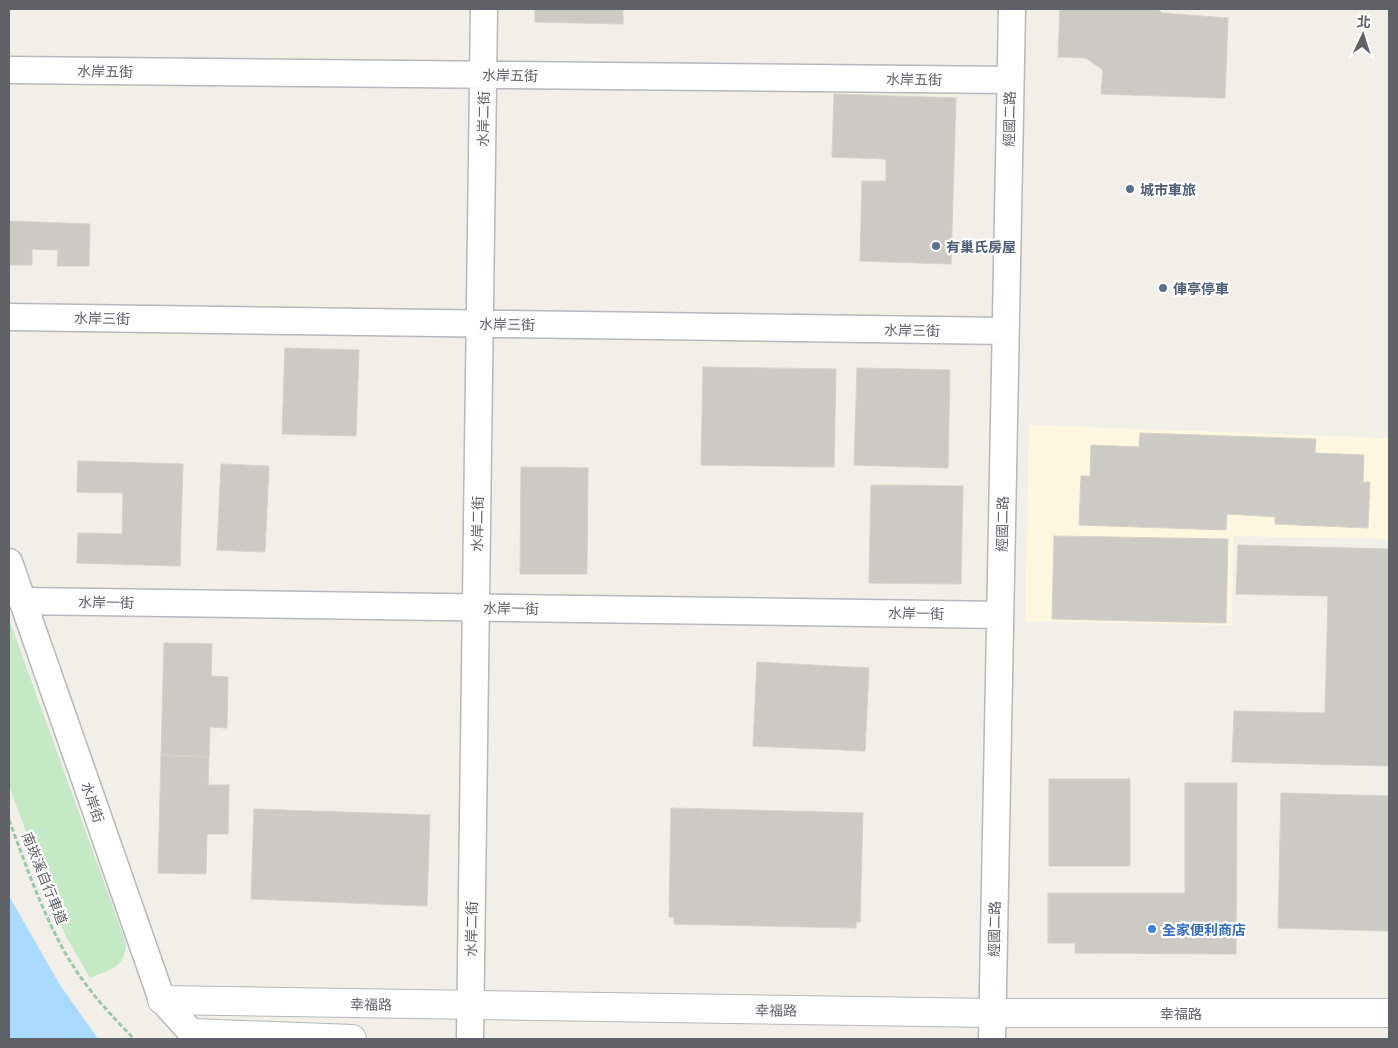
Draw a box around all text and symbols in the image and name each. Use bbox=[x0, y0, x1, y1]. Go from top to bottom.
north arrow bbox=[1338, 10, 1388, 60]
text: 北 bbox=[1356, 13, 1372, 31]
street label: 水岸五街 bbox=[77, 62, 133, 80]
street label: 水岸五街 bbox=[482, 66, 538, 84]
street label: 水岸五街 bbox=[886, 70, 942, 88]
street label: 水岸二街 bbox=[474, 91, 492, 147]
street label: 經國二路 bbox=[1000, 91, 1018, 147]
place label: 城市車旅 bbox=[1140, 181, 1196, 198]
marker: 城市車旅 bbox=[1124, 183, 1136, 195]
place label: 有巢氏房屋 bbox=[946, 238, 1016, 255]
marker: 有巢氏房屋 bbox=[930, 240, 942, 252]
place label: 俥亭停車 bbox=[1173, 280, 1229, 297]
marker: 俥亭停車 bbox=[1157, 282, 1169, 294]
street label: 水岸三街 bbox=[74, 309, 130, 327]
street label: 水岸三街 bbox=[479, 315, 535, 333]
street label: 水岸三街 bbox=[884, 321, 940, 339]
street label: 水岸二街 bbox=[468, 496, 486, 552]
street label: 經國二路 bbox=[993, 496, 1011, 552]
street label: 水岸一街 bbox=[78, 593, 134, 611]
street label: 水岸一街 bbox=[483, 599, 539, 617]
street label: 水岸一街 bbox=[888, 604, 944, 622]
street label: 水岸街 bbox=[78, 779, 108, 825]
street label: 南崁溪自行車道 bbox=[19, 829, 71, 927]
street label: 水岸二街 bbox=[462, 901, 480, 957]
street label: 經國二路 bbox=[985, 901, 1003, 957]
place label: 全家便利商店 bbox=[1162, 921, 1246, 938]
marker: 全家便利商店 bbox=[1146, 923, 1158, 935]
street label: 幸福路 bbox=[350, 995, 392, 1013]
street label: 幸福路 bbox=[755, 1001, 797, 1019]
street label: 幸福路 bbox=[1160, 1005, 1202, 1022]

